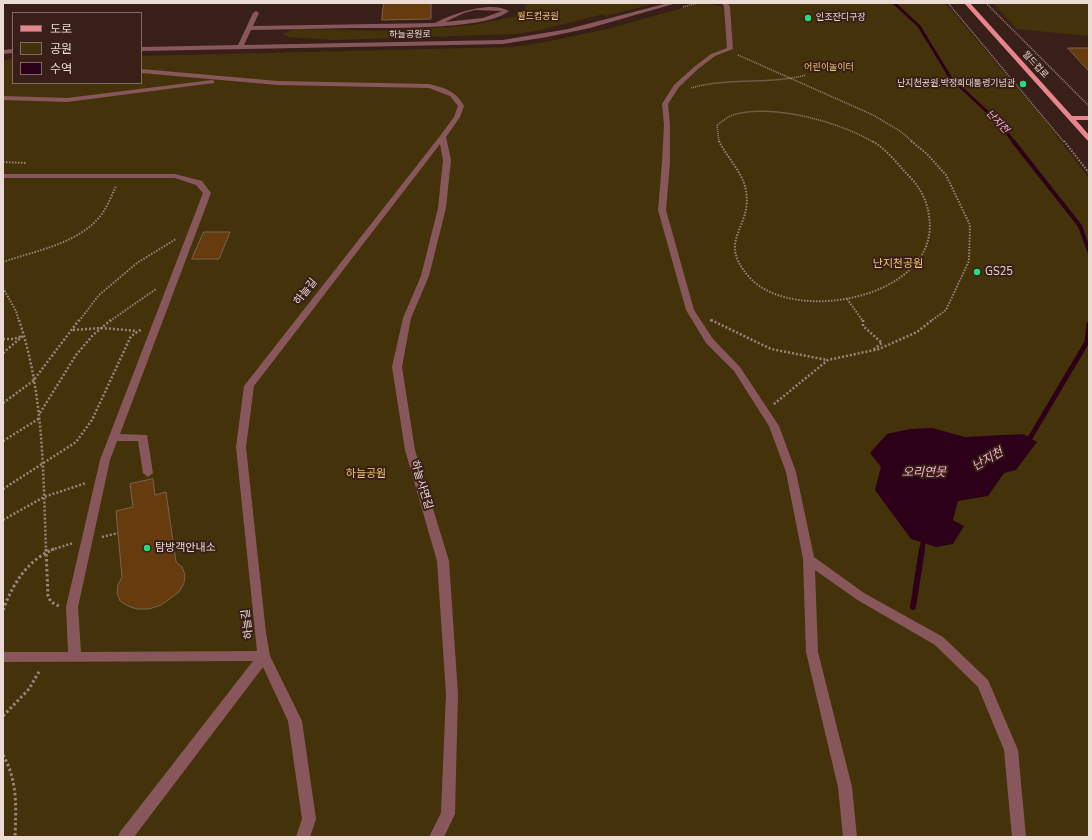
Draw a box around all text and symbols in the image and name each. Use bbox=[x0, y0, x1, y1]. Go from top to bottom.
legend bbox=[12, 12, 142, 84]
park label: 월드컵공원 bbox=[517, 12, 559, 22]
marker: 인조잔디구장 bbox=[803, 13, 813, 23]
place label: 인조잔디구장 bbox=[816, 13, 866, 23]
text: 도로 bbox=[50, 21, 72, 37]
street label: 하늘공원로 bbox=[389, 29, 431, 41]
text: 공원 bbox=[50, 41, 72, 57]
street label: 월드컵로 bbox=[1020, 49, 1050, 81]
text: 수역 bbox=[50, 61, 72, 77]
park label: 어린이놀이터 bbox=[804, 63, 854, 73]
place label: 난지천공원.박정희대통령기념관 bbox=[897, 79, 1015, 89]
marker: 난지천공원.박정희대통령기념관 bbox=[1018, 79, 1028, 89]
water label: 난지천 bbox=[983, 108, 1011, 136]
park label: 난지천공원 bbox=[873, 257, 923, 271]
place label: GS25 bbox=[985, 265, 1013, 279]
marker: GS25 bbox=[972, 267, 982, 277]
street label: 하늘길 bbox=[291, 276, 321, 308]
water label: 난지천 bbox=[970, 445, 1006, 475]
street label: 하늘사면길 bbox=[407, 459, 435, 511]
water label: 오리연못 bbox=[902, 466, 946, 480]
park label: 하늘공원 bbox=[346, 467, 386, 481]
place label: 탐방객안내소 bbox=[155, 541, 216, 555]
marker: 탐방객안내소 bbox=[142, 543, 152, 553]
street label: 하늘길 bbox=[240, 608, 256, 640]

